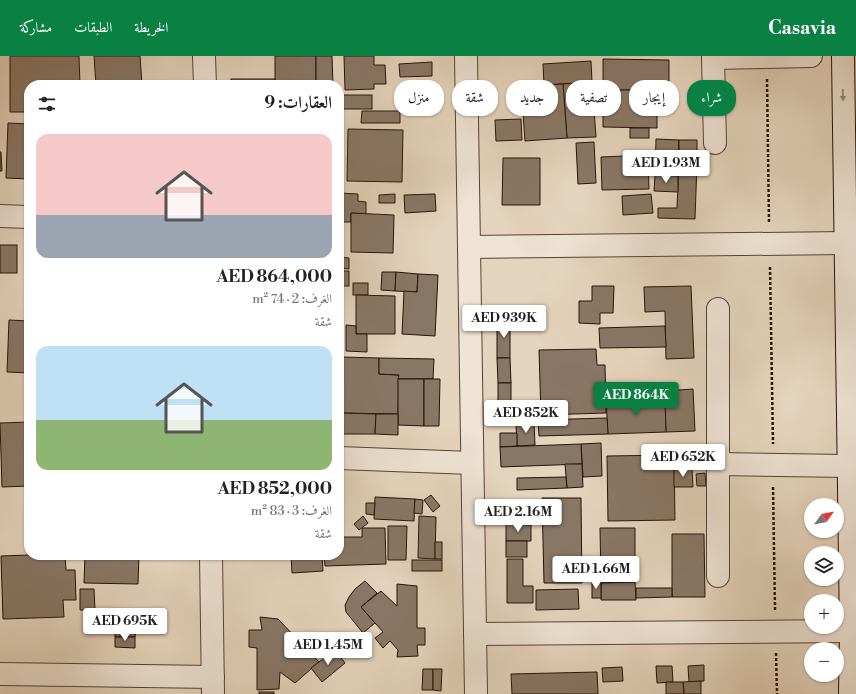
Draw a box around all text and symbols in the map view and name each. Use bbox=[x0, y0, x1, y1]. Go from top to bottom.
text: Casavia bbox=[768, 16, 836, 40]
text: مشاركة bbox=[20, 19, 52, 37]
text: الطبقات bbox=[74, 19, 112, 37]
text: الخريطة bbox=[134, 19, 168, 37]
chip: منزل bbox=[394, 80, 444, 116]
chip: شقة bbox=[452, 80, 498, 116]
chip: جديد bbox=[506, 80, 558, 116]
chip: تصفية bbox=[566, 80, 621, 116]
chip: إيجار bbox=[629, 80, 679, 116]
chip: شراء bbox=[687, 80, 736, 116]
one-way arrow bbox=[840, 89, 846, 102]
text: العقارات: 9 bbox=[264, 92, 332, 114]
icon: filters bbox=[36, 93, 58, 115]
pin: AED 1.93M bbox=[620, 150, 712, 184]
text: AED 1.93M bbox=[632, 155, 700, 171]
icon: home bbox=[148, 160, 220, 232]
text: AED 864,000 bbox=[216, 266, 332, 288]
text: الغرف: 2 · 74 m² bbox=[252, 291, 332, 307]
pin: AED 939K bbox=[463, 305, 545, 339]
text: AED 939K bbox=[471, 310, 537, 326]
text: شقة bbox=[315, 314, 332, 330]
icon: home bbox=[148, 372, 220, 444]
pin: AED 864K bbox=[595, 382, 677, 416]
text: AED 864K bbox=[603, 387, 669, 403]
pin: AED 852K bbox=[485, 400, 567, 434]
text: AED 852K bbox=[493, 405, 559, 421]
pin: AED 652K bbox=[642, 444, 724, 478]
text: AED 652K bbox=[650, 449, 716, 465]
text: AED 852,000 bbox=[217, 478, 332, 500]
north arrow bbox=[804, 498, 844, 538]
map controls bbox=[804, 498, 844, 682]
pin: AED 2.16M bbox=[472, 499, 564, 533]
text: الغرف: 3 · 83 m² bbox=[251, 503, 332, 519]
text: AED 2.16M bbox=[484, 504, 552, 520]
text: شقة bbox=[315, 526, 332, 542]
button: layers bbox=[804, 546, 844, 586]
pin: AED 1.66M bbox=[550, 556, 642, 590]
text: AED 1.66M bbox=[561, 561, 631, 577]
button: + bbox=[804, 594, 844, 634]
pin: AED 695K bbox=[84, 608, 166, 642]
text: AED 695K bbox=[92, 613, 158, 629]
pin: AED 1.45M bbox=[282, 632, 374, 666]
text: AED 1.45M bbox=[293, 637, 363, 653]
button: − bbox=[804, 642, 844, 682]

